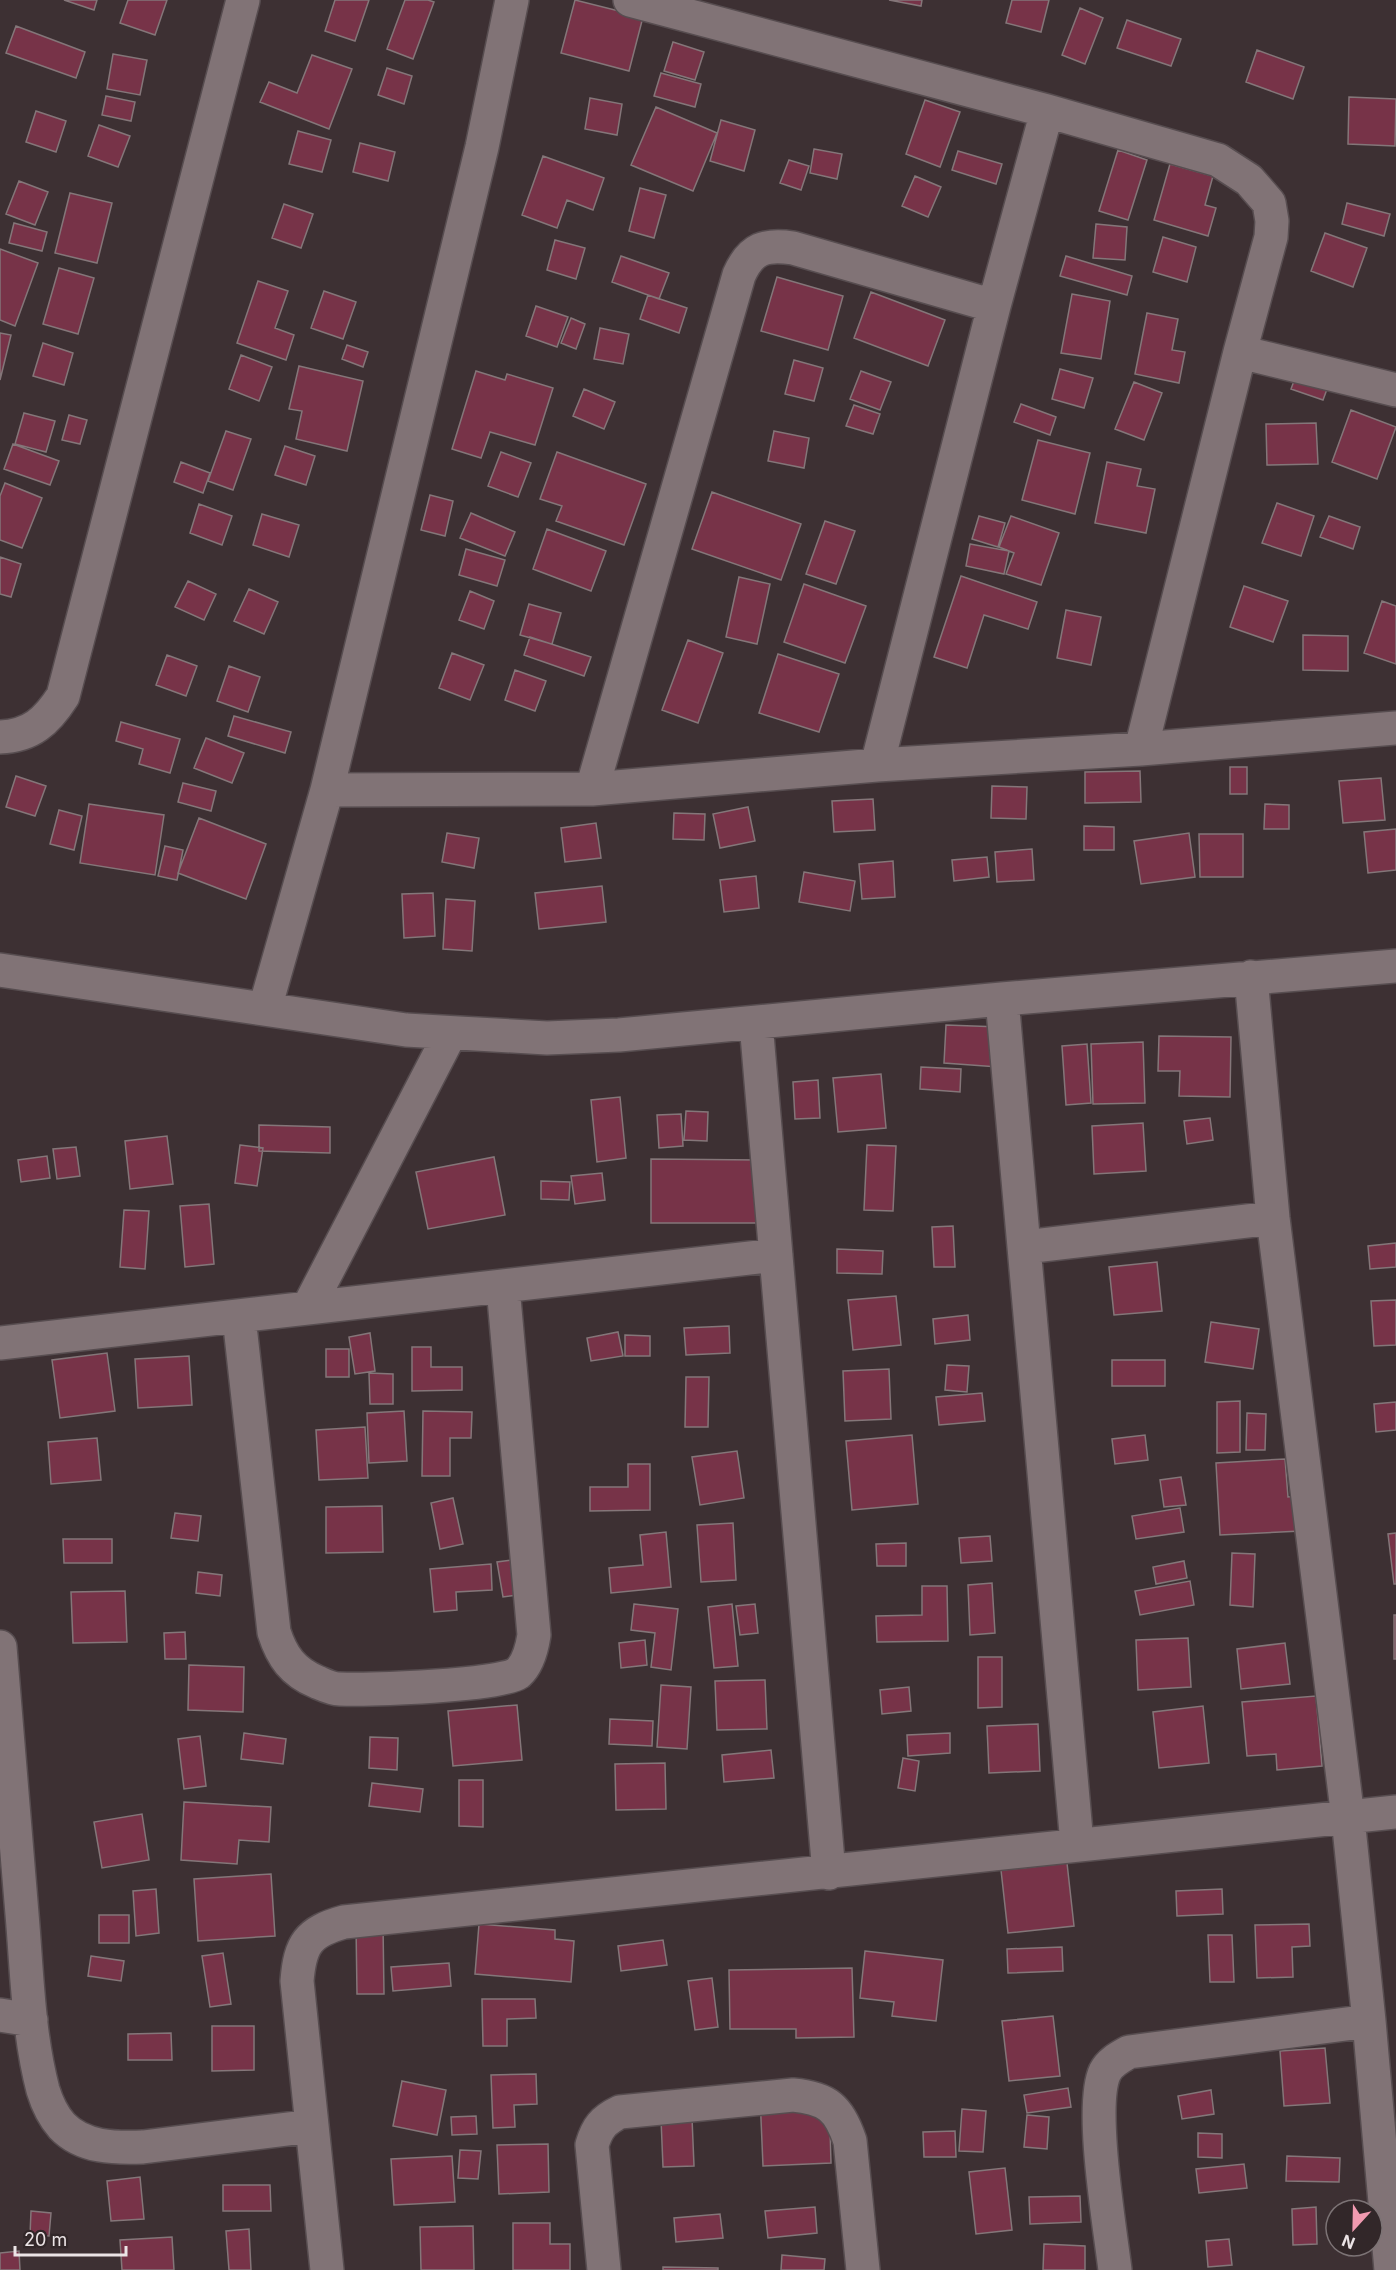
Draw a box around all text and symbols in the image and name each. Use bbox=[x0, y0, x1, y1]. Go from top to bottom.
north arrow bbox=[1324, 2198, 1384, 2258]
scale bar bbox=[15, 2219, 126, 2257]
text: 20 m bbox=[24, 2229, 67, 2250]
text: N bbox=[1339, 2230, 1358, 2253]

